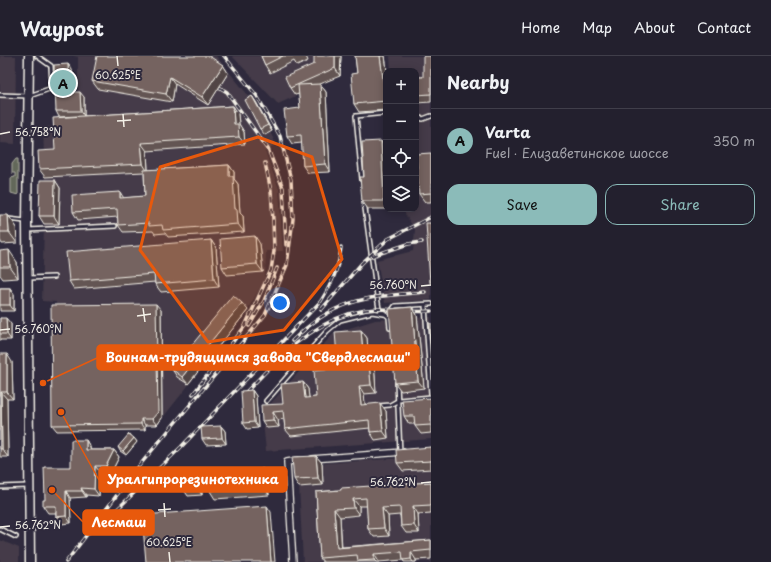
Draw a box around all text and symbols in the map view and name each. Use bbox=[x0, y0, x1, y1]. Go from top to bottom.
text: Waypost bbox=[20, 14, 104, 42]
text: Home bbox=[521, 17, 560, 38]
text: Map bbox=[582, 17, 612, 38]
text: About bbox=[634, 17, 675, 38]
text: Contact bbox=[697, 17, 751, 38]
text: 60.625°E bbox=[95, 67, 141, 82]
pin: A bbox=[50, 68, 76, 98]
map controls bbox=[383, 68, 419, 212]
button: + bbox=[383, 68, 419, 104]
text: Nearby bbox=[447, 69, 509, 95]
button: − bbox=[383, 104, 419, 140]
text: Varta bbox=[485, 120, 531, 143]
text: 56.758°N bbox=[15, 124, 61, 139]
text: A bbox=[455, 131, 465, 150]
text: 350 m bbox=[713, 131, 755, 150]
button: locate bbox=[383, 140, 419, 176]
text: Fuel · Елизаветинское шоссе bbox=[485, 143, 669, 162]
button: layers bbox=[383, 176, 419, 212]
button: Save bbox=[447, 184, 597, 225]
button: Share bbox=[605, 184, 755, 225]
text: 56.760°N bbox=[369, 277, 417, 292]
your location bbox=[270, 293, 290, 313]
text: 56.760°N bbox=[14, 321, 62, 336]
callout: Воинам-трудящимся завода "Свердлесмаш" bbox=[97, 345, 419, 370]
text: Воинам-трудящимся завода "Свердлесмаш" bbox=[105, 347, 411, 366]
callout: Уралгипрорезинотехника bbox=[99, 467, 287, 492]
text: Уралгипрорезинотехника bbox=[106, 469, 279, 488]
text: 56.762°N bbox=[370, 474, 416, 489]
callout: Лесмаш bbox=[83, 510, 154, 535]
text: Лесмаш bbox=[92, 512, 146, 531]
text: 56.762°N bbox=[15, 517, 61, 532]
text: 60.625°E bbox=[146, 534, 192, 549]

